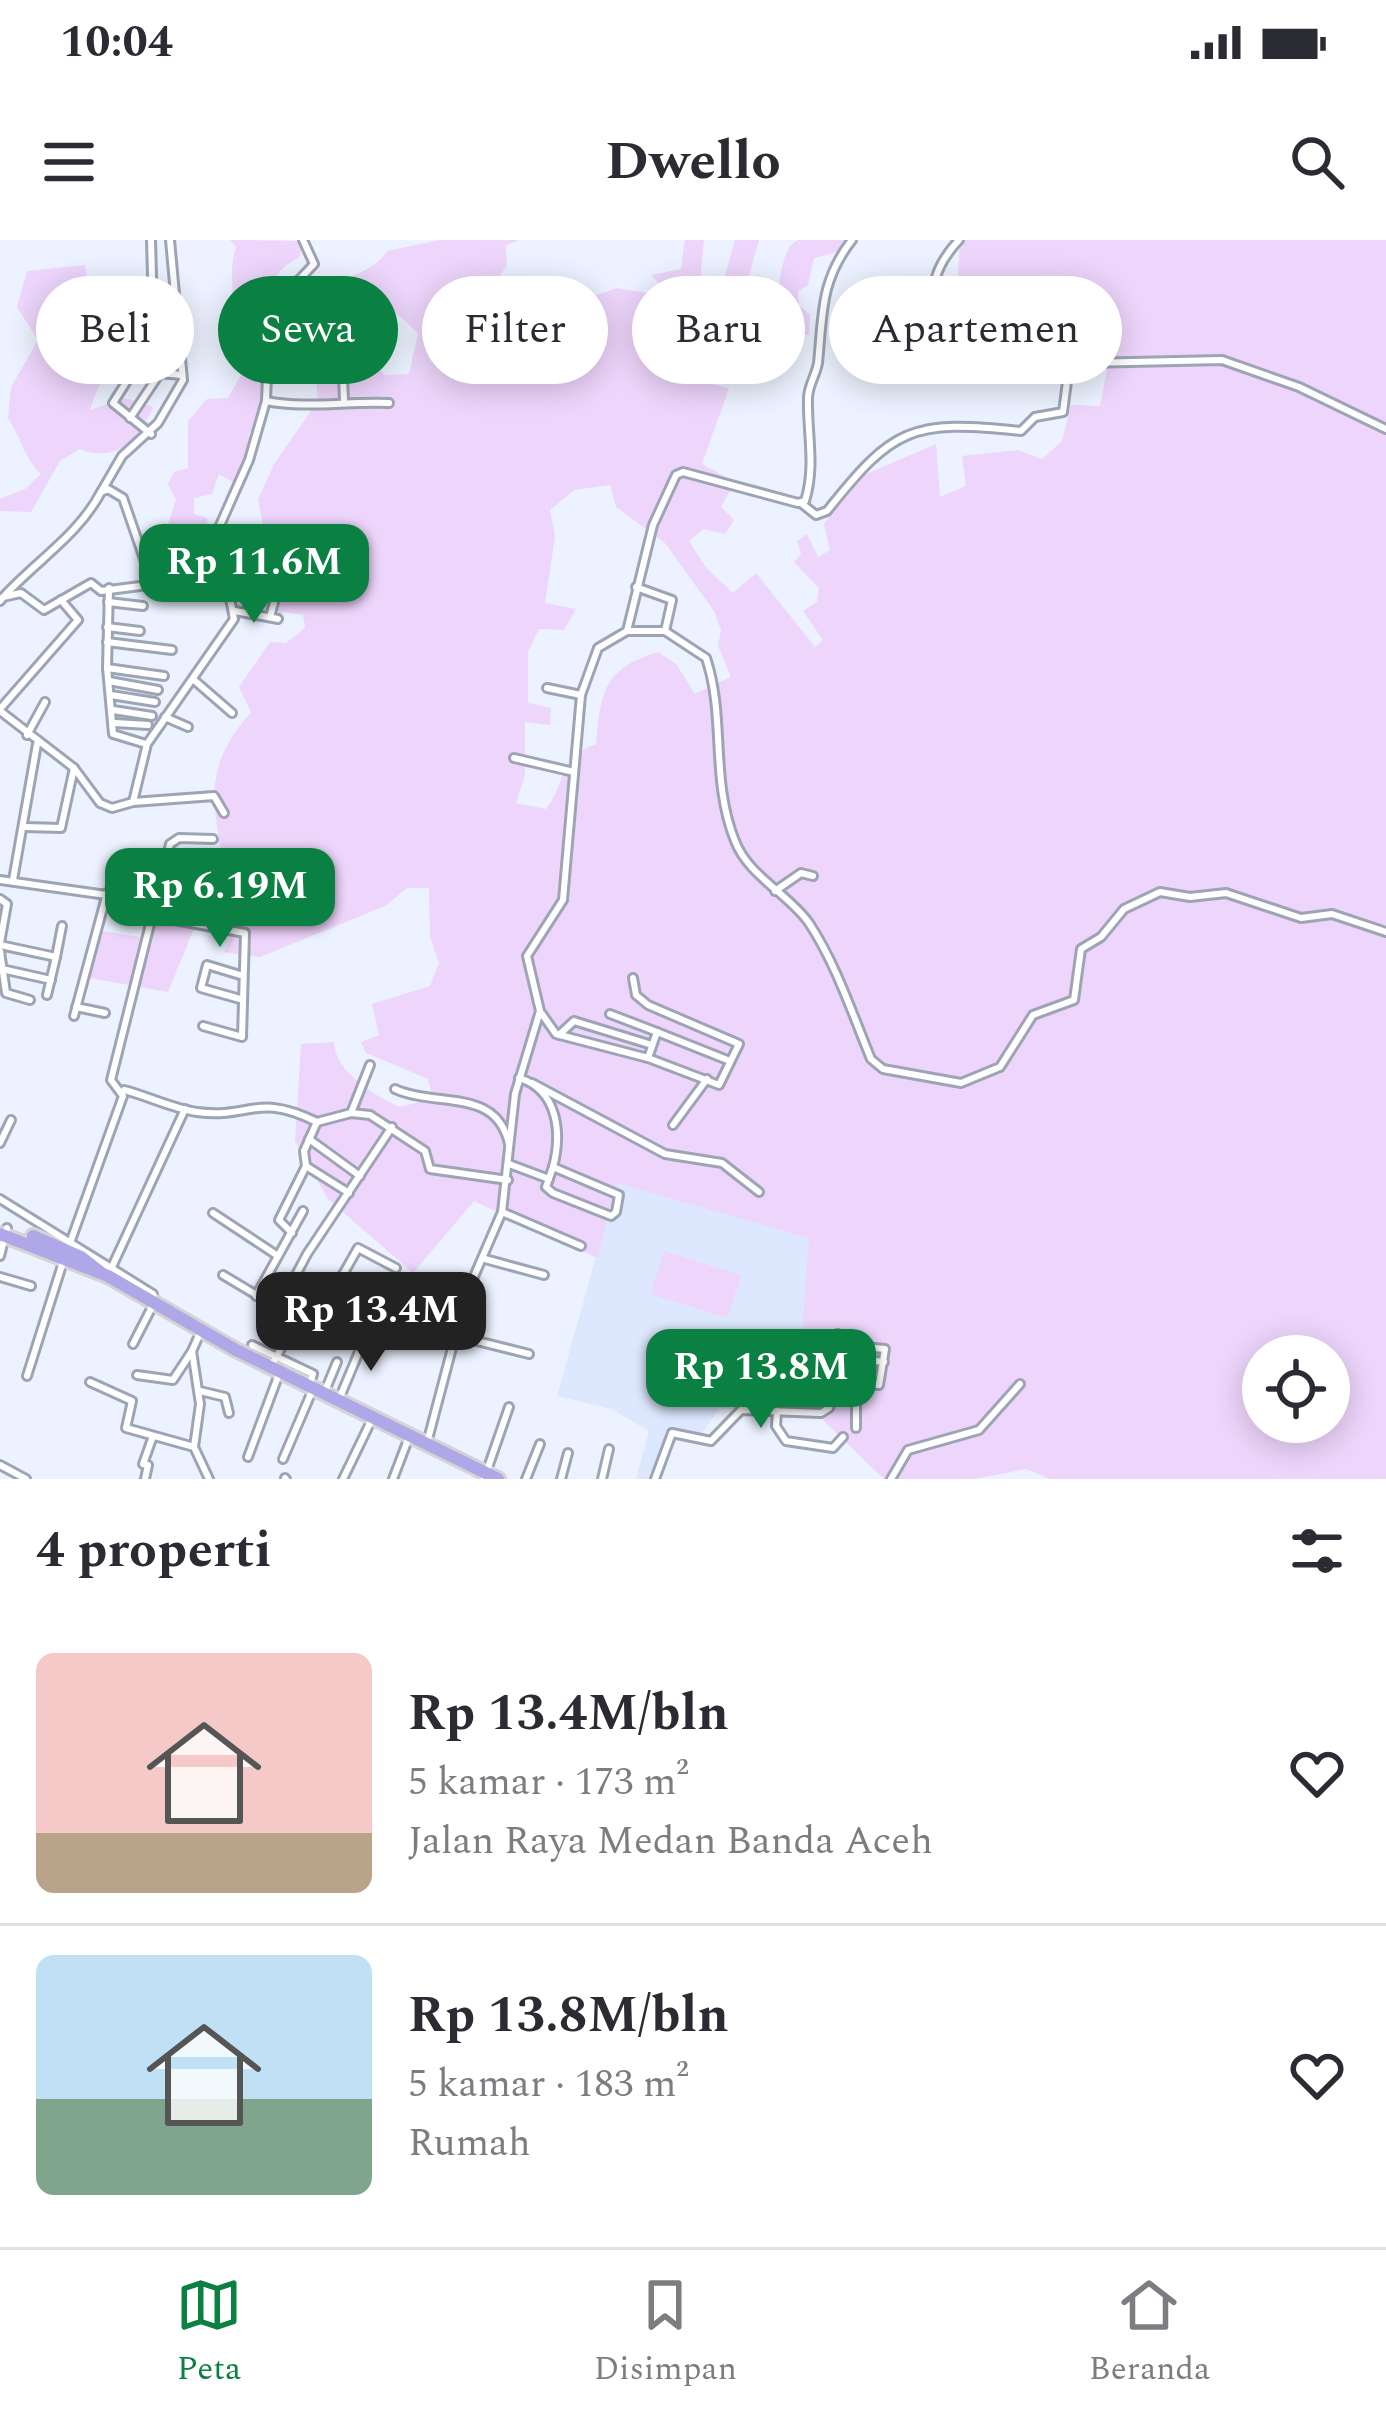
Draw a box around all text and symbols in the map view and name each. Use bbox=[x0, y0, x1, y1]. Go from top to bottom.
text: 10:04 bbox=[60, 8, 173, 77]
text: Dwello bbox=[605, 121, 781, 203]
icon: menu bbox=[36, 129, 102, 195]
icon: search bbox=[1284, 129, 1350, 195]
chip: Beli bbox=[36, 276, 194, 384]
chip: Sewa bbox=[218, 276, 398, 384]
chip: Filter bbox=[422, 276, 608, 384]
chip: Baru bbox=[632, 276, 805, 384]
chip: Apartemen bbox=[829, 276, 1122, 384]
pin: Rp 11.6M bbox=[130, 524, 378, 626]
text: Rp 11.6M bbox=[166, 533, 342, 592]
pin: Rp 6.19M bbox=[96, 848, 344, 950]
text: Rp 6.19M bbox=[132, 857, 308, 916]
pin: Rp 13.4M bbox=[247, 1272, 495, 1374]
text: Rp 13.4M bbox=[283, 1281, 459, 1340]
pin: Rp 13.8M bbox=[637, 1329, 885, 1431]
map controls bbox=[1242, 1335, 1350, 1443]
button: locate bbox=[1242, 1335, 1350, 1443]
text: Rp 13.8M bbox=[673, 1338, 849, 1397]
text: 4 properti bbox=[36, 1512, 271, 1590]
icon: filters bbox=[1284, 1518, 1350, 1584]
text: Rp 13.4M/bln bbox=[408, 1675, 729, 1753]
icon: home bbox=[132, 1701, 276, 1845]
icon: heart bbox=[1284, 1740, 1350, 1806]
text: 5 kamar · 173 m² bbox=[408, 1753, 689, 1812]
text: Jalan Raya Medan Banda Aceh bbox=[408, 1812, 933, 1871]
text: Rp 13.8M/bln bbox=[408, 1977, 729, 2055]
icon: home bbox=[132, 2003, 276, 2147]
icon: heart bbox=[1284, 2042, 1350, 2108]
text: 5 kamar · 183 m² bbox=[408, 2055, 689, 2114]
text: Rumah bbox=[408, 2114, 531, 2173]
tab: Peta bbox=[176, 2272, 242, 2394]
tab: Disimpan bbox=[594, 2272, 737, 2394]
tab: Beranda bbox=[1089, 2272, 1210, 2394]

